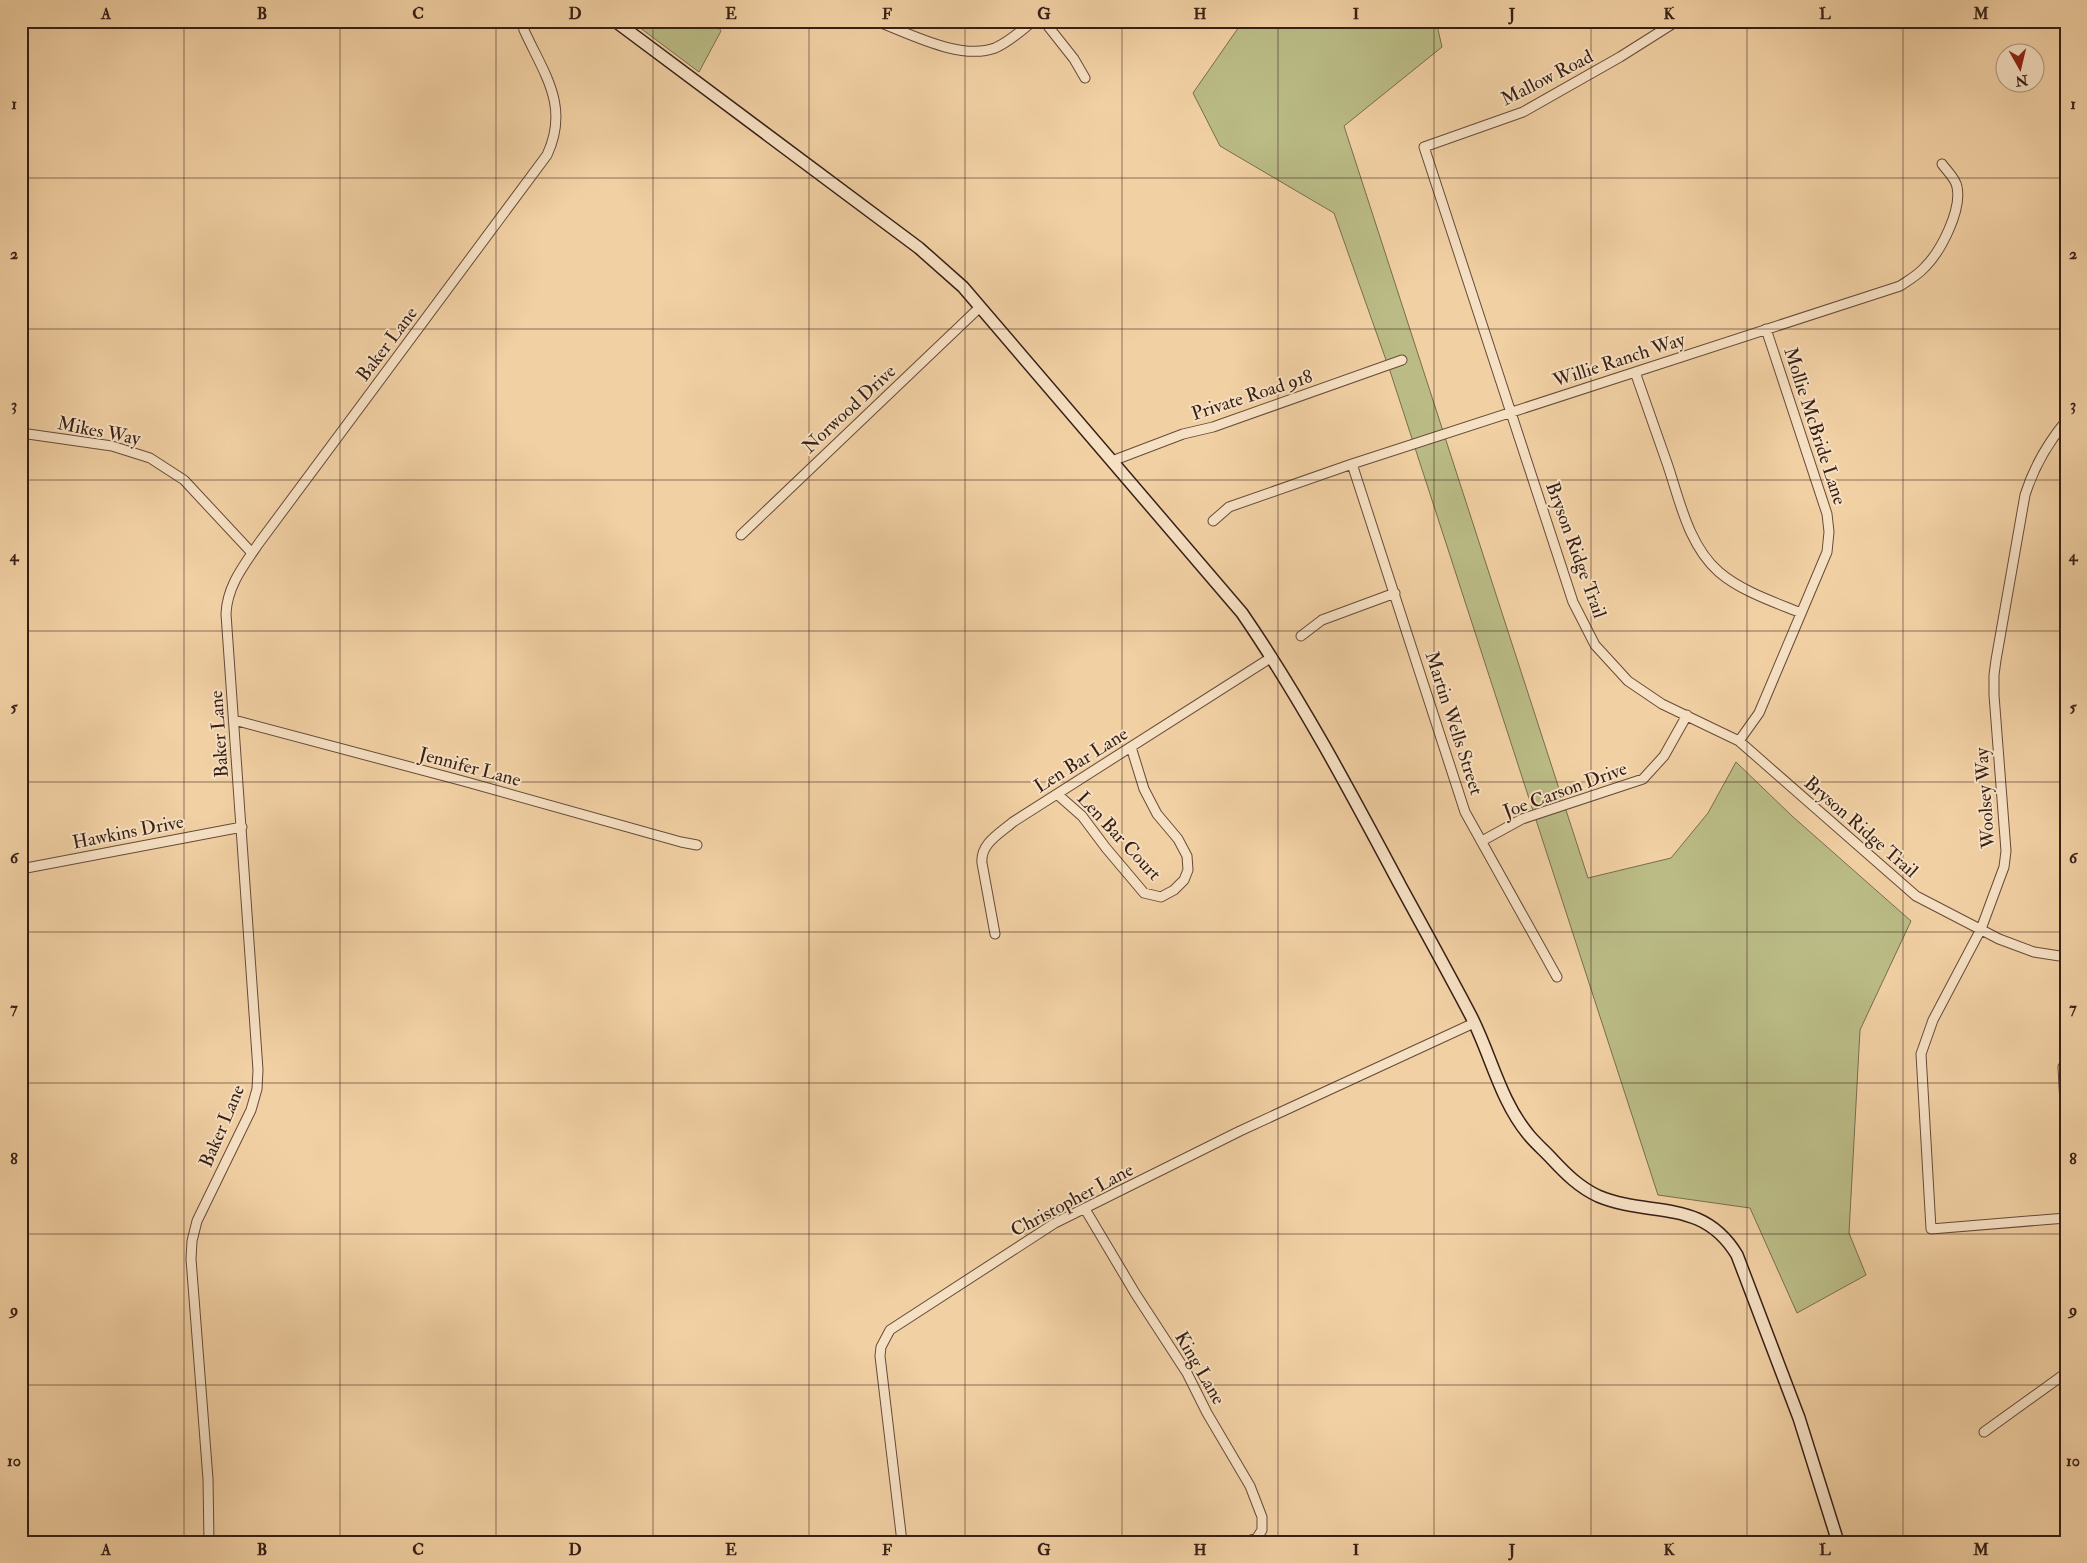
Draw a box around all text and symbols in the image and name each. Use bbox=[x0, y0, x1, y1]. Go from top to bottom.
text: A bbox=[100, 4, 112, 24]
text: B bbox=[257, 4, 267, 24]
text: C bbox=[412, 4, 424, 24]
text: D bbox=[568, 4, 582, 24]
text: E bbox=[725, 4, 737, 24]
text: F bbox=[882, 4, 892, 24]
text: G bbox=[1037, 4, 1051, 24]
text: H bbox=[1193, 4, 1207, 24]
text: I bbox=[1353, 4, 1360, 24]
text: J bbox=[1508, 4, 1516, 25]
text: K bbox=[1663, 4, 1675, 24]
text: L bbox=[1819, 4, 1831, 24]
text: M bbox=[1972, 4, 1989, 24]
north arrow bbox=[1994, 42, 2044, 92]
street label: Mallow Road bbox=[1497, 44, 1598, 111]
text: N bbox=[2014, 71, 2030, 90]
text: 1 bbox=[11, 94, 17, 114]
text: 1 bbox=[2070, 94, 2076, 114]
text: 2 bbox=[10, 244, 18, 264]
text: 2 bbox=[2069, 244, 2077, 264]
street label: Baker Lane bbox=[351, 302, 423, 386]
street label: Willie Ranch Way bbox=[1549, 327, 1689, 393]
street label: Mollie McBride Lane bbox=[1778, 344, 1852, 508]
street label: Norwood Drive bbox=[797, 359, 901, 459]
street label: Private Road 918 bbox=[1188, 364, 1316, 426]
text: 3 bbox=[11, 395, 17, 415]
text: 3 bbox=[2070, 395, 2076, 415]
street label: Mikes Way bbox=[55, 411, 143, 451]
street label: Bryson Ridge Trail bbox=[1540, 479, 1612, 622]
text: 4 bbox=[9, 546, 20, 566]
text: 4 bbox=[2068, 546, 2079, 566]
street label: Martin Wells Street bbox=[1419, 648, 1489, 798]
street label: Baker Lane bbox=[204, 690, 234, 778]
text: 5 bbox=[10, 697, 18, 717]
text: 5 bbox=[2069, 697, 2077, 717]
street label: Len Bar Lane bbox=[1030, 722, 1132, 798]
street label: Jennifer Lane bbox=[416, 742, 524, 792]
street label: Woolsey Way bbox=[1969, 746, 2001, 850]
street label: Joe Carson Drive bbox=[1499, 756, 1630, 824]
street label: Bryson Ridge Trail bbox=[1799, 771, 1923, 883]
street label: Len Bar Court bbox=[1072, 787, 1166, 885]
street label: Hawkins Drive bbox=[70, 809, 186, 855]
text: 6 bbox=[10, 848, 20, 868]
text: 6 bbox=[2069, 848, 2079, 868]
text: 7 bbox=[10, 998, 18, 1018]
text: 7 bbox=[2069, 998, 2077, 1018]
street label: Baker Lane bbox=[194, 1081, 250, 1171]
text: 8 bbox=[10, 1149, 18, 1169]
text: 8 bbox=[2069, 1149, 2077, 1169]
street label: Christopher Lane bbox=[1007, 1158, 1138, 1243]
text: 9 bbox=[8, 1300, 18, 1320]
text: 9 bbox=[2067, 1300, 2077, 1320]
street label: King Lane bbox=[1169, 1327, 1231, 1409]
text: 10 bbox=[7, 1451, 21, 1471]
text: 10 bbox=[2066, 1451, 2080, 1471]
text: A bbox=[100, 1540, 112, 1560]
text: B bbox=[257, 1540, 267, 1560]
text: C bbox=[412, 1540, 424, 1560]
text: D bbox=[568, 1540, 582, 1560]
text: E bbox=[725, 1540, 737, 1560]
text: F bbox=[882, 1540, 892, 1560]
text: G bbox=[1037, 1540, 1051, 1560]
text: H bbox=[1193, 1540, 1207, 1560]
text: I bbox=[1353, 1540, 1360, 1560]
text: J bbox=[1508, 1540, 1516, 1561]
text: K bbox=[1663, 1540, 1675, 1560]
text: L bbox=[1819, 1540, 1831, 1560]
text: M bbox=[1972, 1540, 1989, 1560]

